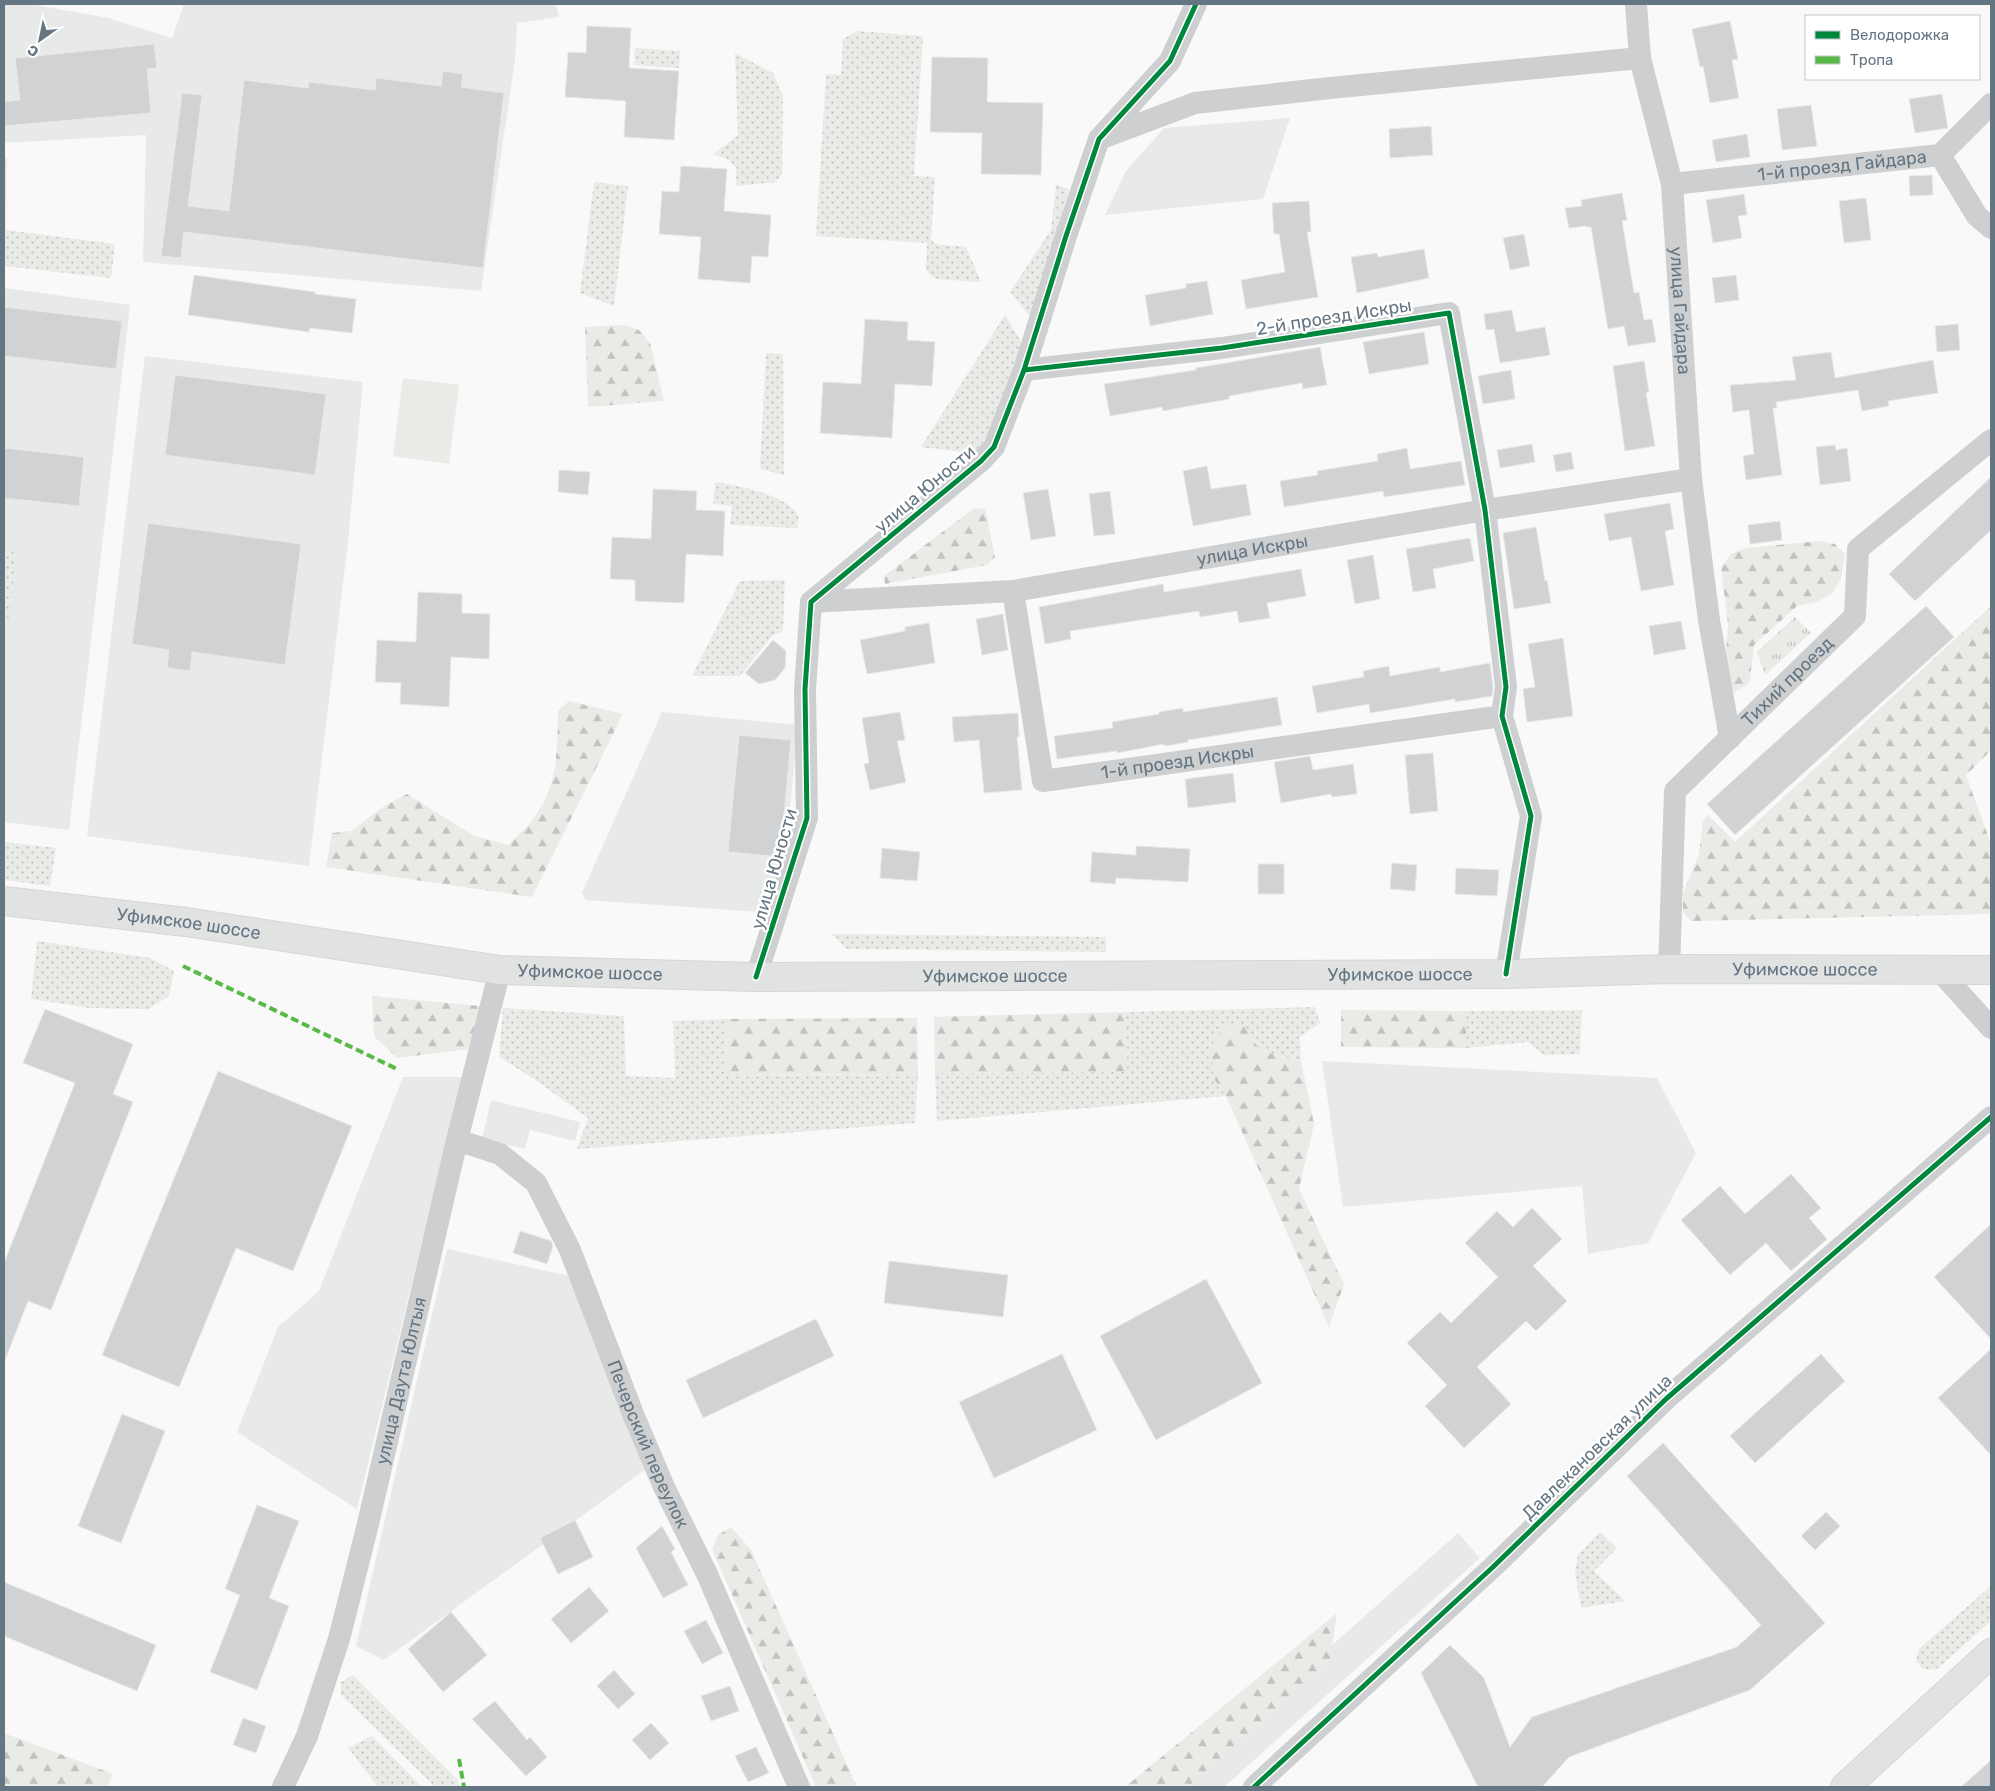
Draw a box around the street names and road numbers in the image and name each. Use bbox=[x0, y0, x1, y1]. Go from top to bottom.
street label: 1-й проезд Гайдара bbox=[1756, 146, 1928, 186]
street label: улица Гайдара bbox=[1665, 246, 1695, 375]
street label: 2-й проезд Искры bbox=[1255, 294, 1413, 340]
street label: улица Юности bbox=[870, 440, 980, 538]
street label: улица Искры bbox=[1195, 530, 1310, 570]
street label: Тихий проезд bbox=[1737, 632, 1838, 731]
street label: 1-й проезд Искры bbox=[1099, 740, 1255, 784]
street label: улица Юности bbox=[746, 806, 802, 932]
street label: Уфимское шоссе bbox=[115, 903, 262, 944]
street label: Уфимское шоссе bbox=[1732, 958, 1878, 981]
street label: Уфимское шоссе bbox=[517, 959, 663, 985]
street label: Уфимское шоссе bbox=[1327, 963, 1473, 986]
street label: Уфимское шоссе bbox=[922, 965, 1068, 987]
street label: улица Даута Юлтыя bbox=[371, 1295, 431, 1467]
street label: Печерский переулок bbox=[602, 1357, 694, 1532]
street label: Давлекановская улица bbox=[1517, 1370, 1677, 1524]

